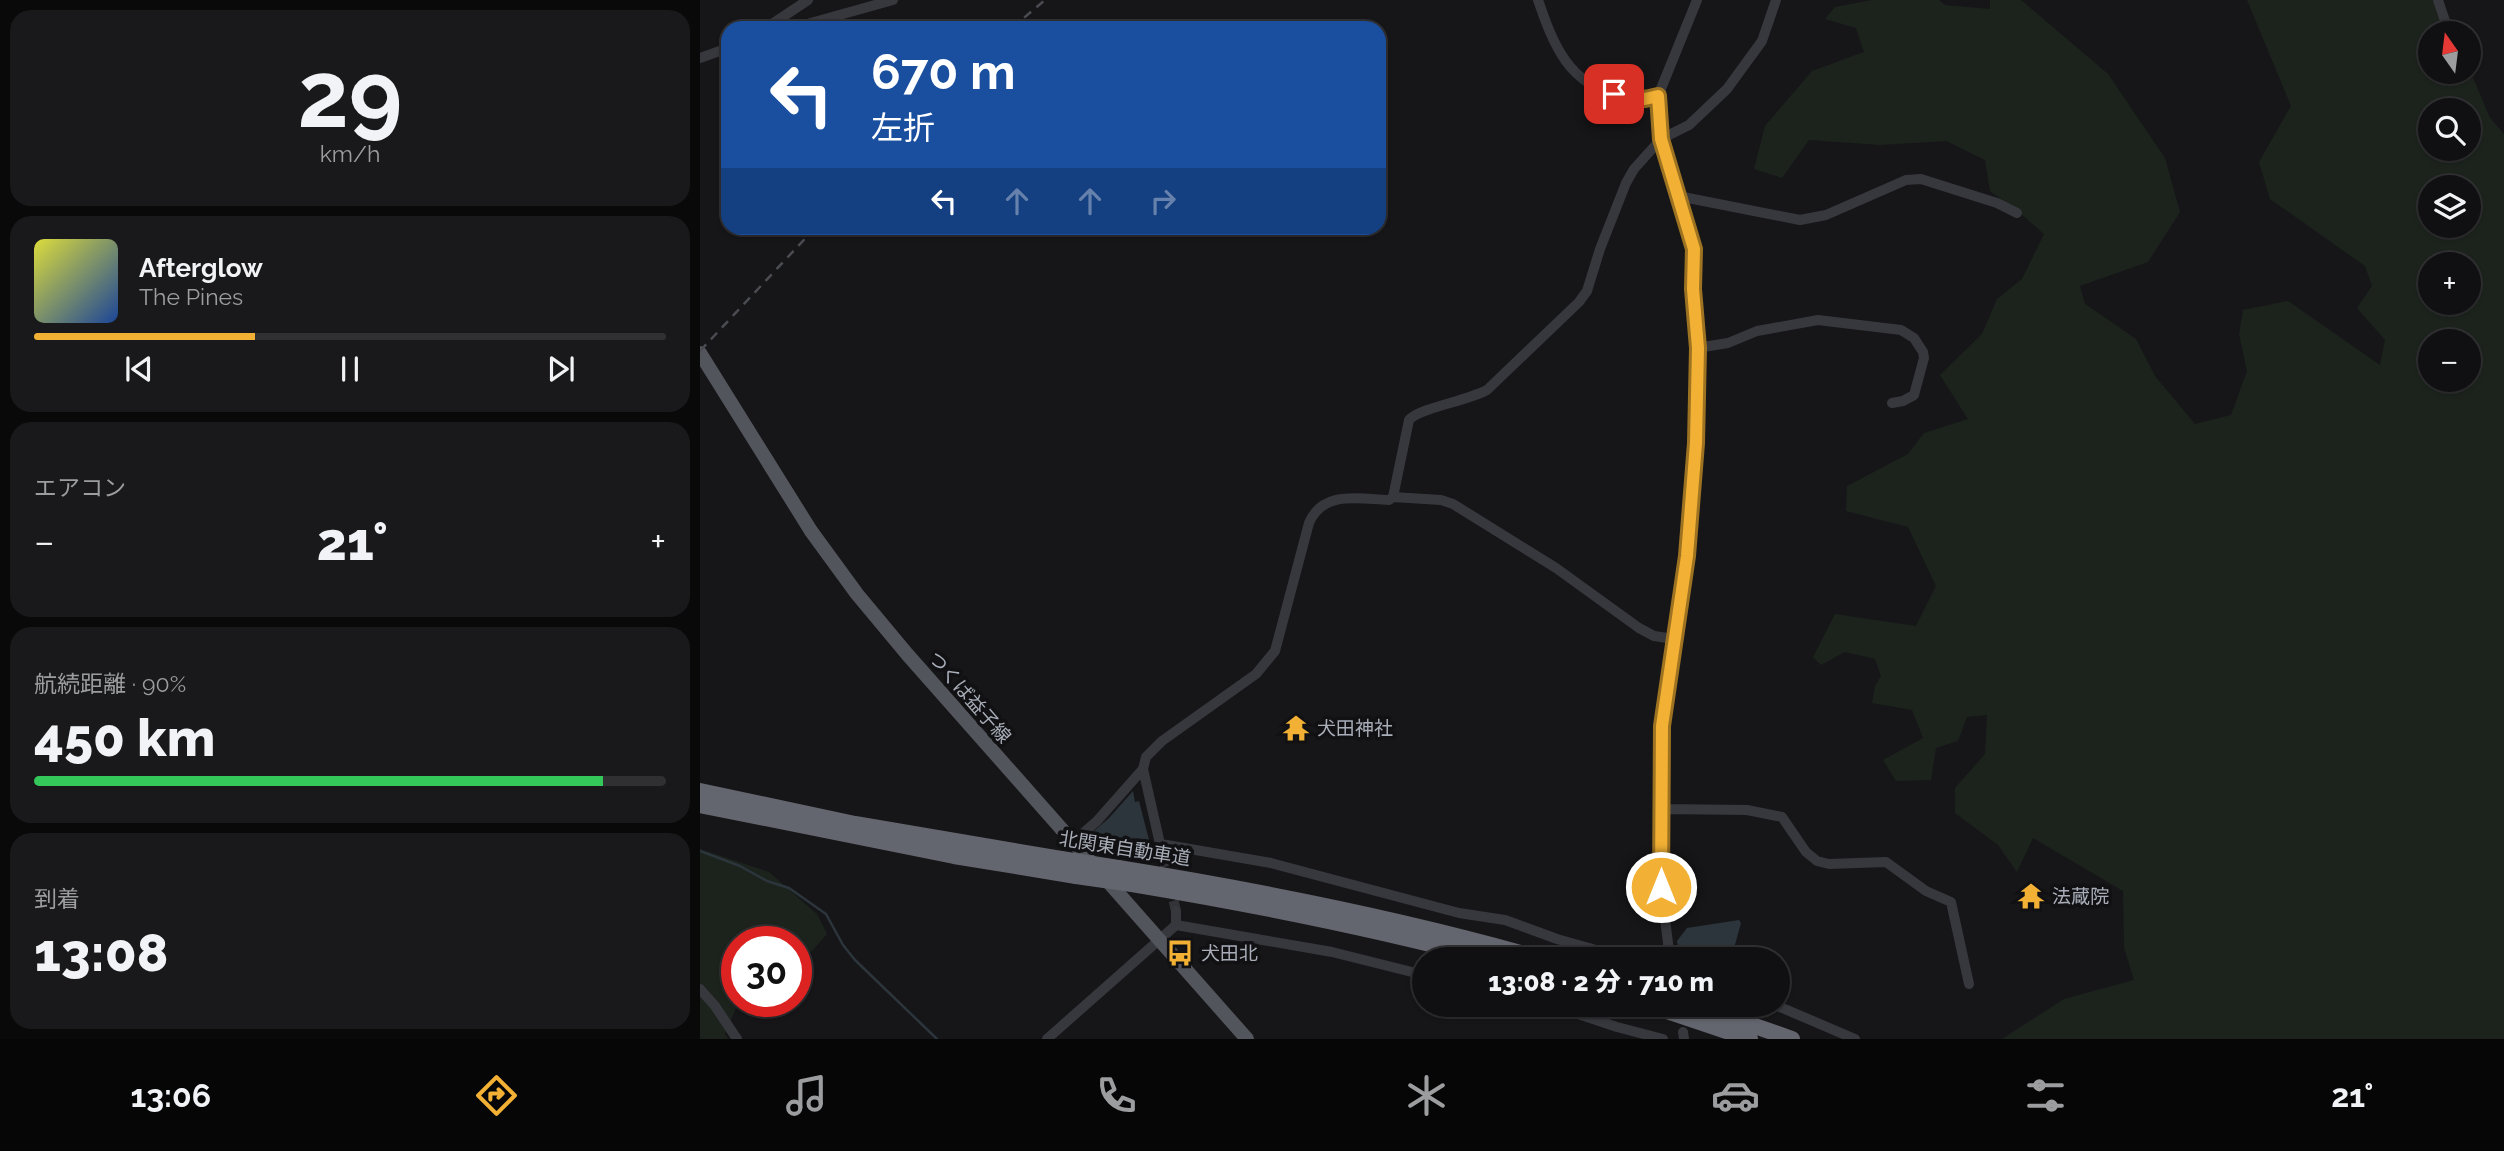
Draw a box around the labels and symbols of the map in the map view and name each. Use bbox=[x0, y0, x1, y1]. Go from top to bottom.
north arrow bbox=[2418, 21, 2482, 84]
pin bbox=[1584, 64, 1644, 124]
street label: つくば益子線 bbox=[924, 647, 1016, 747]
temple icon: 犬田神社 bbox=[1281, 713, 1311, 743]
place label: 犬田神社 bbox=[1317, 717, 1393, 739]
street label: 北関東自動車道 bbox=[1058, 827, 1192, 869]
position arrow bbox=[1624, 850, 1698, 924]
temple icon: 法蔵院 bbox=[2016, 881, 2046, 911]
place label: 法蔵院 bbox=[2052, 885, 2109, 907]
speed limit sign: 30 bbox=[721, 926, 812, 1017]
bus stop icon: 犬田北 bbox=[1165, 938, 1195, 968]
place label: 犬田北 bbox=[1201, 942, 1258, 964]

